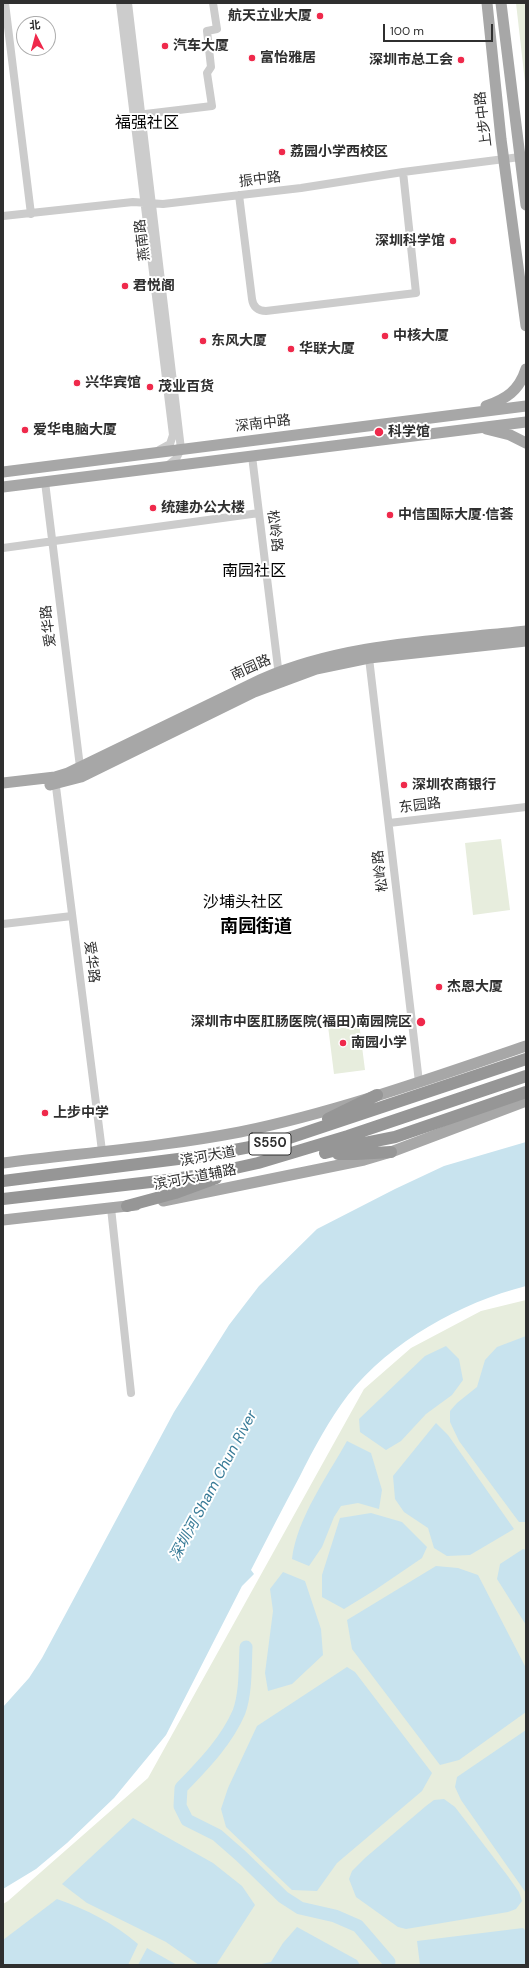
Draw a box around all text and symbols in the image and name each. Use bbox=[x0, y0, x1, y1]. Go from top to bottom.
place label: 航天立业大厦 bbox=[228, 8, 312, 24]
marker: 航天立业大厦 bbox=[315, 11, 325, 21]
north arrow bbox=[16, 16, 56, 56]
scale bar bbox=[385, 16, 495, 42]
text: 北 bbox=[29, 18, 41, 33]
text: 100 m bbox=[390, 23, 424, 39]
place label: 汽车大厦 bbox=[173, 38, 229, 54]
marker: 汽车大厦 bbox=[160, 41, 170, 51]
place label: 富怡雅居 bbox=[260, 50, 316, 66]
place label: 深圳市总工会 bbox=[369, 52, 453, 68]
marker: 富怡雅居 bbox=[247, 53, 257, 63]
marker: 深圳市总工会 bbox=[456, 55, 466, 65]
street label: 上步中路 bbox=[472, 90, 496, 148]
district label: 福强社区 bbox=[115, 114, 179, 134]
place label: 荔园小学西校区 bbox=[290, 144, 388, 160]
marker: 荔园小学西校区 bbox=[277, 147, 287, 157]
street label: 振中路 bbox=[238, 169, 282, 191]
street label: 燕南路 bbox=[132, 218, 154, 262]
place label: 深圳科学馆 bbox=[375, 233, 445, 249]
marker: 深圳科学馆 bbox=[448, 236, 458, 246]
place label: 君悦阁 bbox=[133, 278, 175, 294]
marker: 君悦阁 bbox=[120, 281, 130, 291]
place label: 中核大厦 bbox=[393, 328, 449, 344]
marker: 中核大厦 bbox=[380, 331, 390, 341]
place label: 东风大厦 bbox=[211, 333, 267, 349]
marker: 东风大厦 bbox=[198, 336, 208, 346]
place label: 华联大厦 bbox=[299, 341, 355, 357]
marker: 华联大厦 bbox=[286, 344, 296, 354]
place label: 兴华宾馆 bbox=[85, 375, 141, 391]
marker: 兴华宾馆 bbox=[72, 378, 82, 388]
place label: 茂业百货 bbox=[158, 379, 214, 395]
marker: 茂业百货 bbox=[145, 382, 155, 392]
street label: 深南中路 bbox=[234, 412, 292, 436]
place label: 爱华电脑大厦 bbox=[33, 422, 117, 438]
place label: 科学馆 bbox=[388, 424, 430, 440]
marker: 爱华电脑大厦 bbox=[20, 425, 30, 435]
marker: 科学馆 bbox=[373, 426, 385, 438]
place label: 统建办公大楼 bbox=[161, 500, 245, 516]
marker: 统建办公大楼 bbox=[148, 503, 158, 513]
place label: 中信国际大厦·信荟 bbox=[398, 507, 514, 523]
street label: 松岭路 bbox=[263, 509, 285, 553]
marker: 中信国际大厦·信荟 bbox=[385, 510, 395, 520]
district label: 南园社区 bbox=[222, 562, 286, 582]
street label: 爱华路 bbox=[38, 604, 60, 648]
street label: 南园路 bbox=[228, 652, 274, 684]
place label: 深圳农商银行 bbox=[412, 777, 496, 793]
marker: 深圳农商银行 bbox=[399, 780, 409, 790]
street label: 东园路 bbox=[398, 795, 442, 817]
street label: 松岭路 bbox=[370, 849, 392, 893]
district label: 沙埔头社区 bbox=[203, 893, 283, 913]
district label: 南园街道 bbox=[220, 916, 292, 938]
street label: 爱华路 bbox=[80, 940, 102, 984]
place label: 杰恩大厦 bbox=[447, 979, 503, 995]
marker: 杰恩大厦 bbox=[434, 982, 444, 992]
place label: 深圳市中医肛肠医院(福田)南园院区 bbox=[191, 1014, 412, 1030]
marker: 深圳市中医肛肠医院(福田)南园院区 bbox=[415, 1016, 427, 1028]
place label: 南园小学 bbox=[351, 1035, 407, 1051]
marker: 南园小学 bbox=[338, 1038, 348, 1048]
place label: 上步中学 bbox=[53, 1105, 109, 1121]
marker: 上步中学 bbox=[40, 1108, 50, 1118]
road number: S550 bbox=[249, 1133, 291, 1155]
street label: 滨河大道 bbox=[179, 1144, 237, 1170]
street label: 滨河大道辅路 bbox=[152, 1162, 238, 1194]
water label: 深圳河 Sham Chun River bbox=[167, 1408, 261, 1564]

